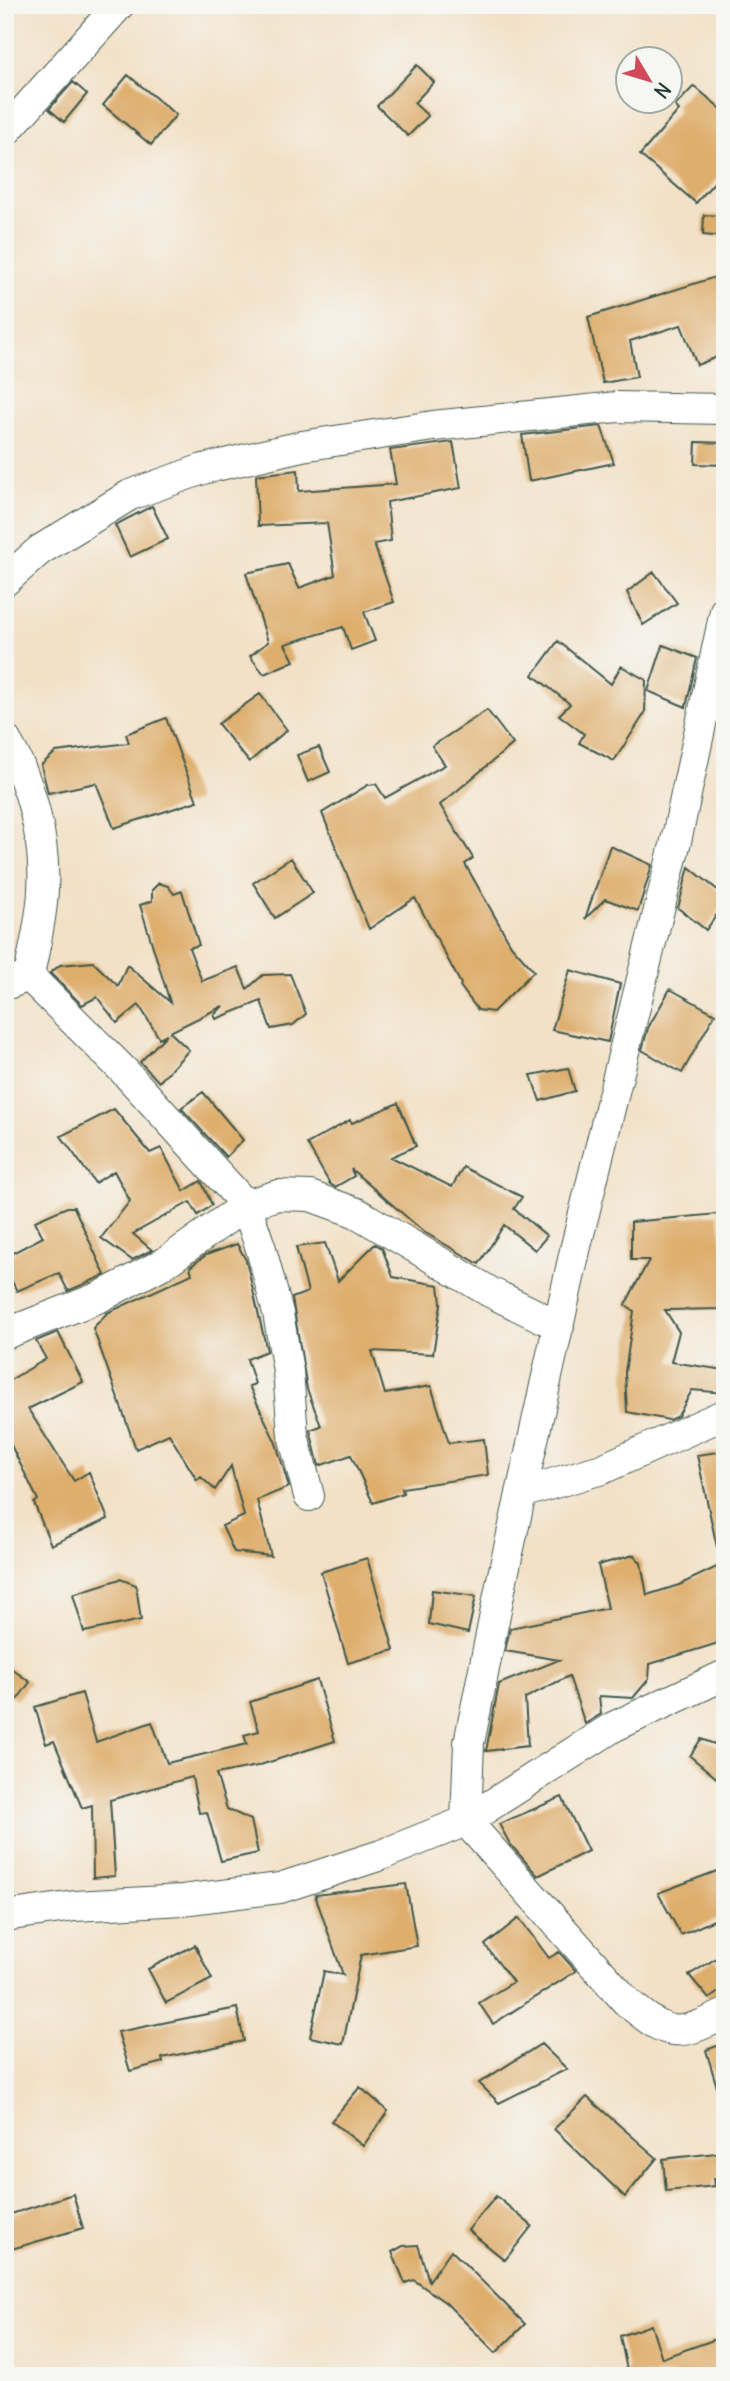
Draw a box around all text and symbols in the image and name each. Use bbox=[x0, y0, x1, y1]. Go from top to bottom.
north arrow bbox=[614, 46, 684, 116]
text: N bbox=[649, 78, 676, 103]

